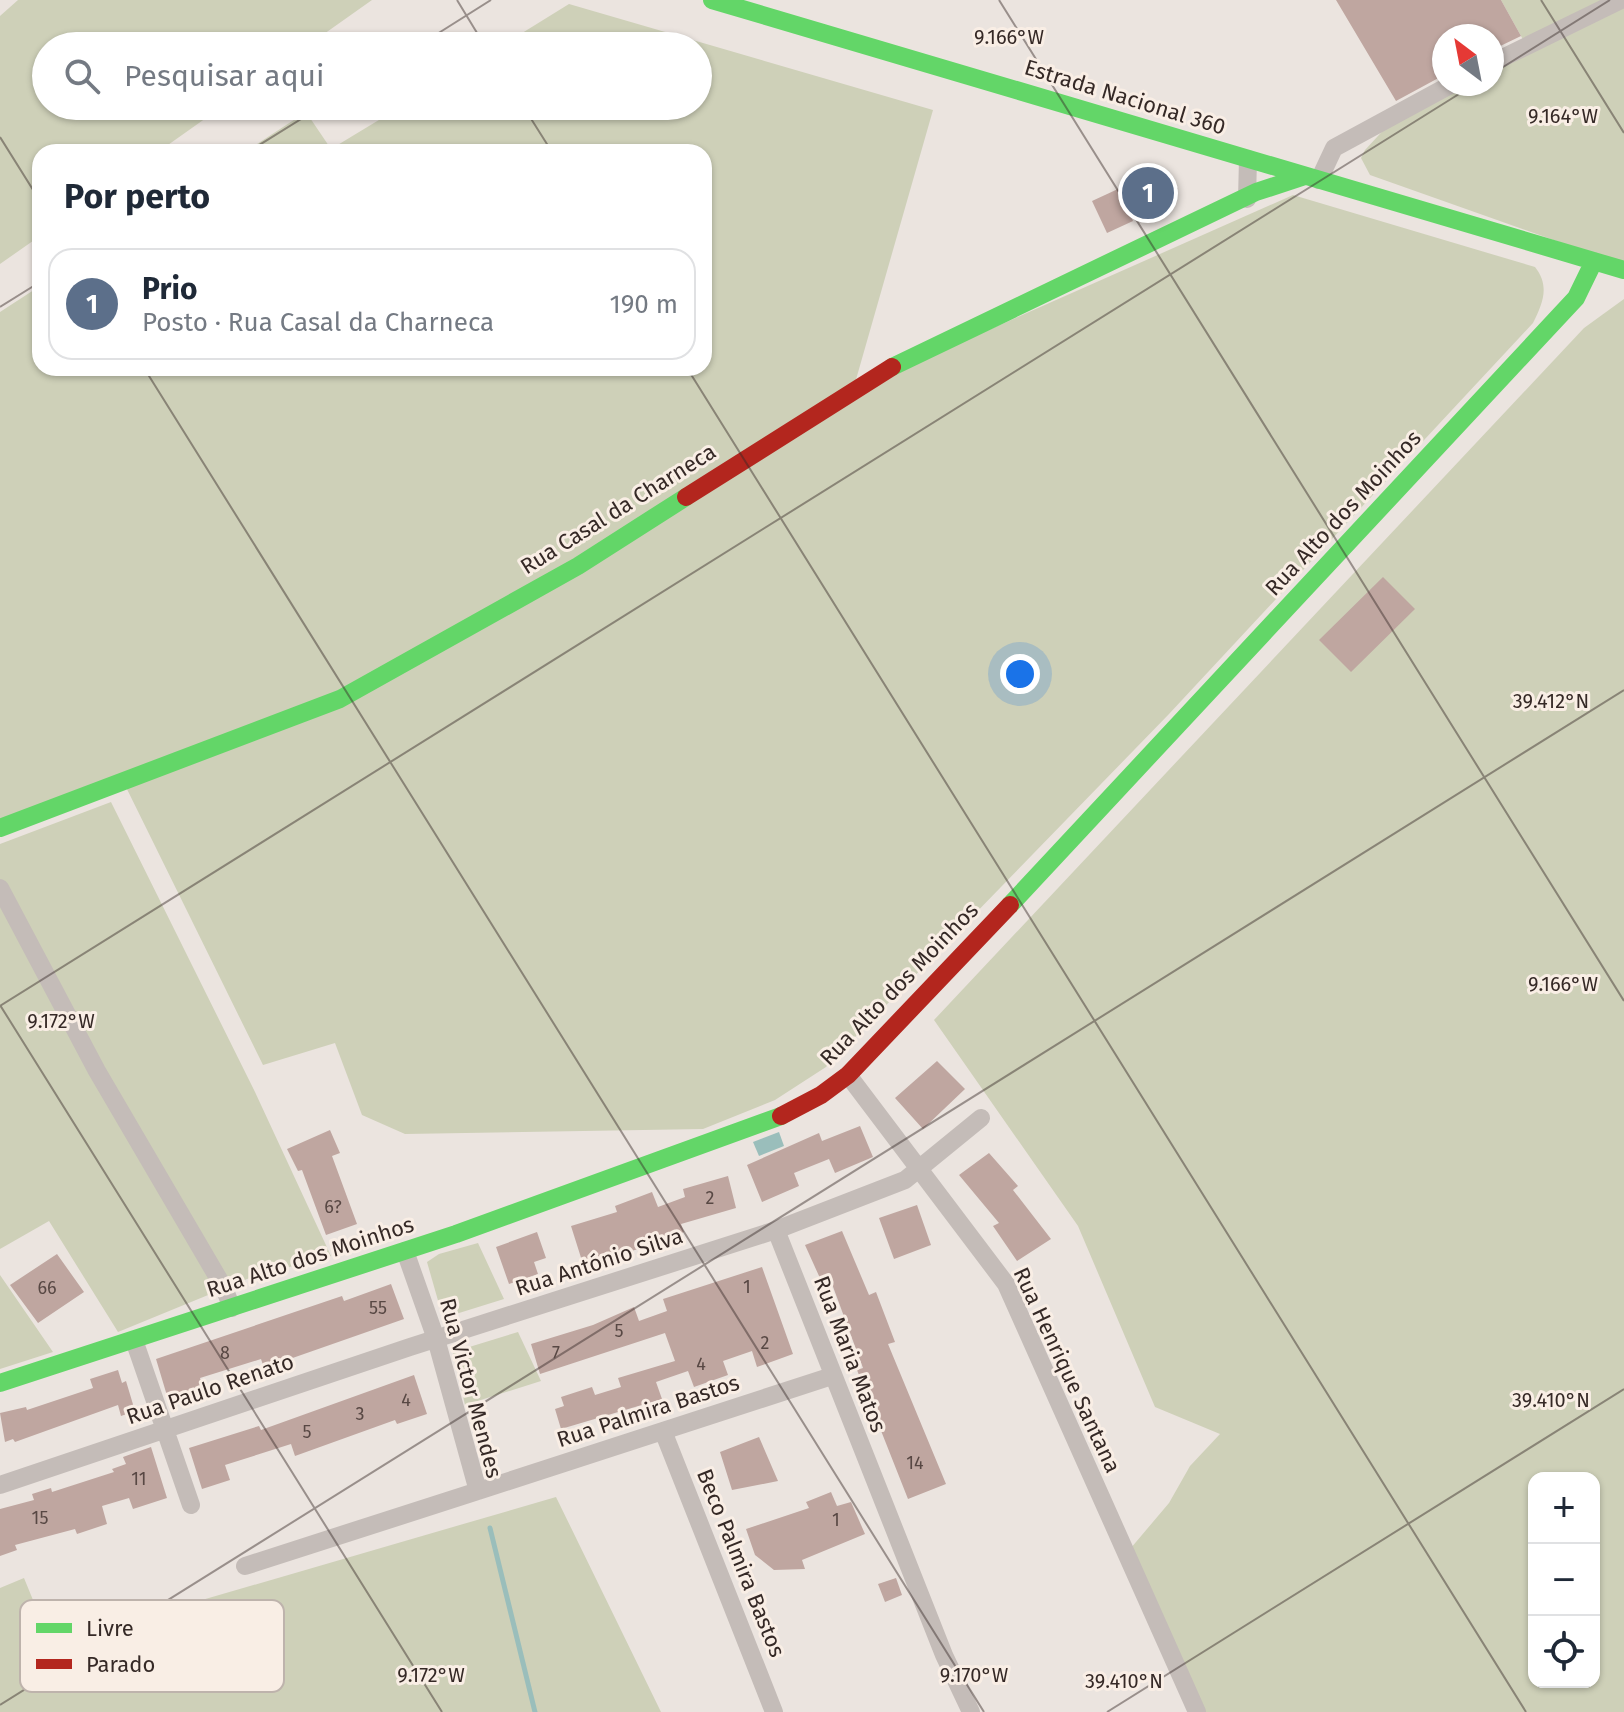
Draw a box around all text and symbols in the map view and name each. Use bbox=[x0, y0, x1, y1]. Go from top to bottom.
north arrow bbox=[1432, 24, 1504, 96]
text: 9.166°W bbox=[974, 25, 1045, 49]
search box bbox=[32, 32, 712, 120]
icon: search bbox=[60, 54, 104, 98]
street label: Estrada Nacional 360 bbox=[1021, 54, 1229, 140]
text: Pesquisar aqui bbox=[124, 58, 325, 94]
text: 9.164°W bbox=[1528, 104, 1599, 128]
pin: 1 bbox=[1122, 163, 1174, 223]
text: Por perto bbox=[64, 176, 210, 217]
text: Prio bbox=[142, 271, 197, 307]
text: 1 bbox=[86, 289, 98, 320]
text: 190 m bbox=[609, 289, 678, 320]
text: Posto · Rua Casal da Charneca bbox=[142, 307, 494, 338]
street label: Rua Alto dos Moinhos bbox=[1259, 425, 1427, 601]
street label: Rua Casal da Charneca bbox=[515, 438, 721, 580]
your location bbox=[1000, 654, 1040, 694]
text: 39.412°N bbox=[1513, 689, 1589, 713]
street label: Rua Alto dos Moinhos bbox=[814, 897, 984, 1071]
text: 9.166°W bbox=[1528, 972, 1599, 996]
text: 9.172°W bbox=[27, 1009, 95, 1033]
house number: 2 bbox=[706, 1187, 715, 1209]
house number: 6? bbox=[324, 1196, 342, 1218]
street label: Rua Alto dos Moinhos bbox=[203, 1211, 417, 1303]
street label: Rua António Silva bbox=[512, 1222, 686, 1302]
street label: Rua Henrique Santana bbox=[1007, 1263, 1127, 1477]
street label: Rua Maria Matos bbox=[808, 1272, 892, 1436]
house number: 1 bbox=[743, 1276, 751, 1298]
house number: 66 bbox=[37, 1277, 57, 1299]
street label: Rua Victor Mendes bbox=[434, 1295, 508, 1481]
house number: 55 bbox=[369, 1297, 387, 1319]
house number: 5 bbox=[614, 1320, 624, 1342]
house number: 2 bbox=[761, 1332, 770, 1354]
house number: 8 bbox=[220, 1342, 230, 1364]
house number: 7 bbox=[552, 1342, 560, 1364]
street label: Rua Paulo Renato bbox=[123, 1348, 297, 1430]
house number: 4 bbox=[696, 1353, 706, 1375]
street label: Rua Palmira Bastos bbox=[553, 1369, 743, 1453]
text: 39.410°N bbox=[1512, 1388, 1590, 1412]
house number: 4 bbox=[401, 1389, 411, 1411]
house number: 3 bbox=[356, 1403, 364, 1425]
house number: 5 bbox=[302, 1421, 312, 1443]
house number: 14 bbox=[906, 1452, 924, 1474]
street label: Beco Palmira Bastos bbox=[691, 1465, 791, 1661]
house number: 11 bbox=[131, 1468, 147, 1490]
map controls bbox=[1528, 1472, 1600, 1688]
button: + bbox=[1528, 1472, 1600, 1544]
house number: 15 bbox=[32, 1507, 48, 1529]
house number: 1 bbox=[832, 1509, 840, 1531]
button: − bbox=[1528, 1544, 1600, 1616]
legend bbox=[20, 1600, 284, 1692]
text: Livre bbox=[86, 1615, 134, 1642]
button: locate bbox=[1528, 1616, 1600, 1688]
text: Parado bbox=[86, 1651, 155, 1678]
text: 9.172°W bbox=[397, 1663, 465, 1687]
text: 9.170°W bbox=[940, 1663, 1009, 1687]
text: 39.410°N bbox=[1085, 1669, 1163, 1693]

